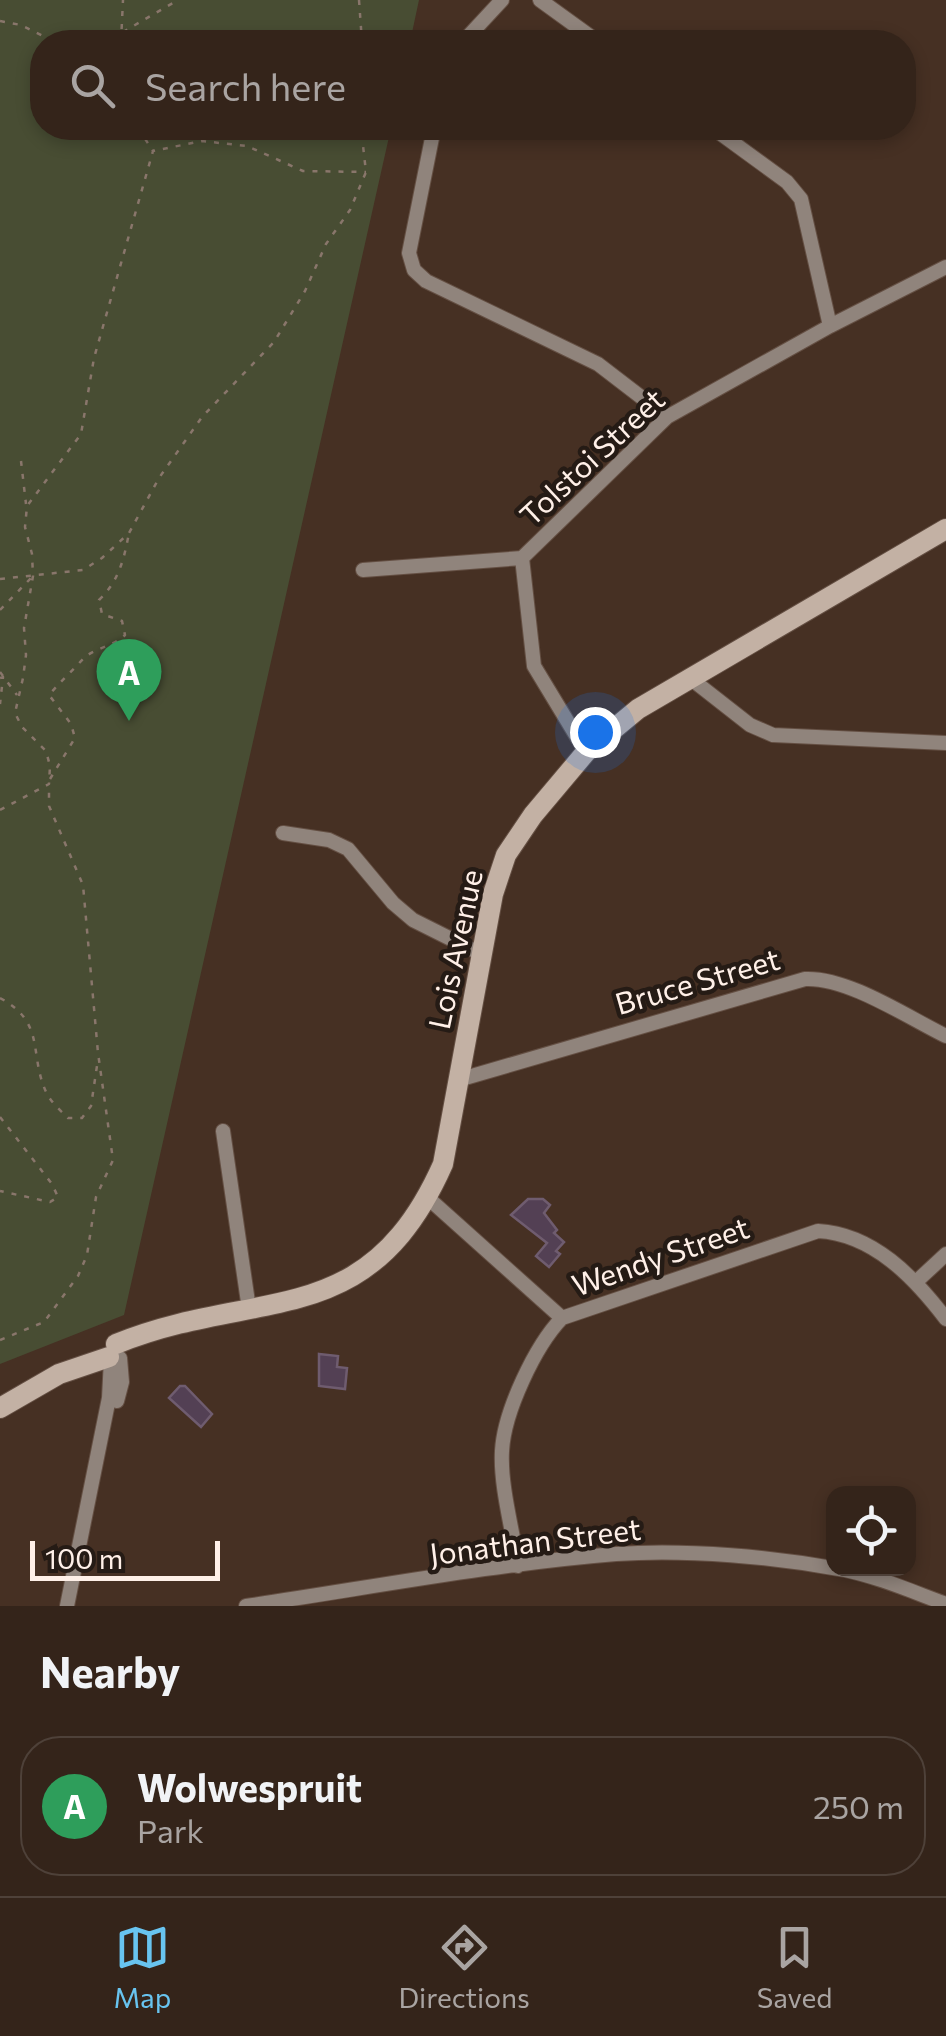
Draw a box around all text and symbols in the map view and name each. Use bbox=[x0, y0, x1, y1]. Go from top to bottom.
search box bbox=[30, 30, 916, 140]
icon: search bbox=[65, 58, 120, 113]
text: Search here bbox=[145, 62, 346, 109]
street label: Tolstoi Street bbox=[511, 380, 671, 532]
pin: A bbox=[96, 638, 162, 721]
your location bbox=[570, 707, 621, 758]
street label: Lois Avenue bbox=[419, 866, 489, 1032]
street label: Bruce Street bbox=[611, 939, 783, 1021]
street label: Wendy Street bbox=[567, 1207, 753, 1303]
map controls bbox=[826, 1486, 916, 1576]
button: locate bbox=[826, 1486, 916, 1576]
street label: Jonathan Street bbox=[427, 1509, 643, 1571]
scale bar bbox=[30, 1536, 220, 1580]
text: 100 m bbox=[45, 1541, 123, 1575]
text: Nearby bbox=[40, 1645, 180, 1697]
text: Wolwespruit bbox=[137, 1763, 362, 1810]
text: A bbox=[63, 1786, 86, 1826]
text: 250 m bbox=[813, 1786, 904, 1826]
text: Park bbox=[137, 1810, 204, 1850]
tab: Map bbox=[114, 1920, 171, 2014]
tab: Directions bbox=[398, 1920, 530, 2014]
tab: Saved bbox=[757, 1920, 832, 2014]

